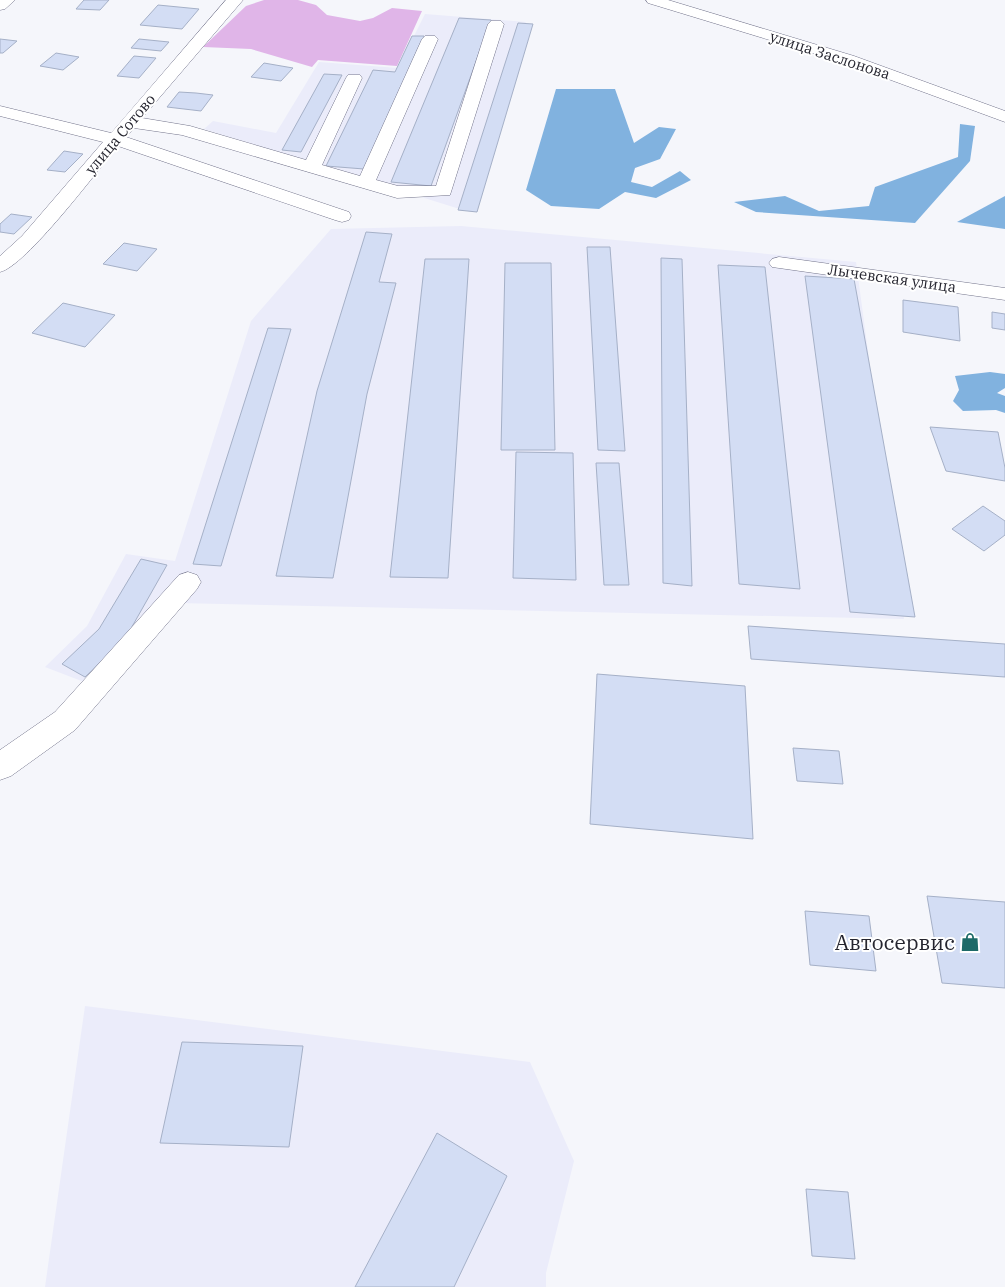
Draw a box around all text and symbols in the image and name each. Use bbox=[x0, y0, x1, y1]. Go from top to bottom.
street label: улица Заслонова bbox=[767, 27, 893, 83]
street label: улица Сотово bbox=[81, 90, 159, 178]
street label: Лычевская улица bbox=[827, 260, 957, 296]
place label: Автосервис bbox=[835, 928, 955, 956]
shop icon: Автосервис bbox=[959, 931, 981, 953]

